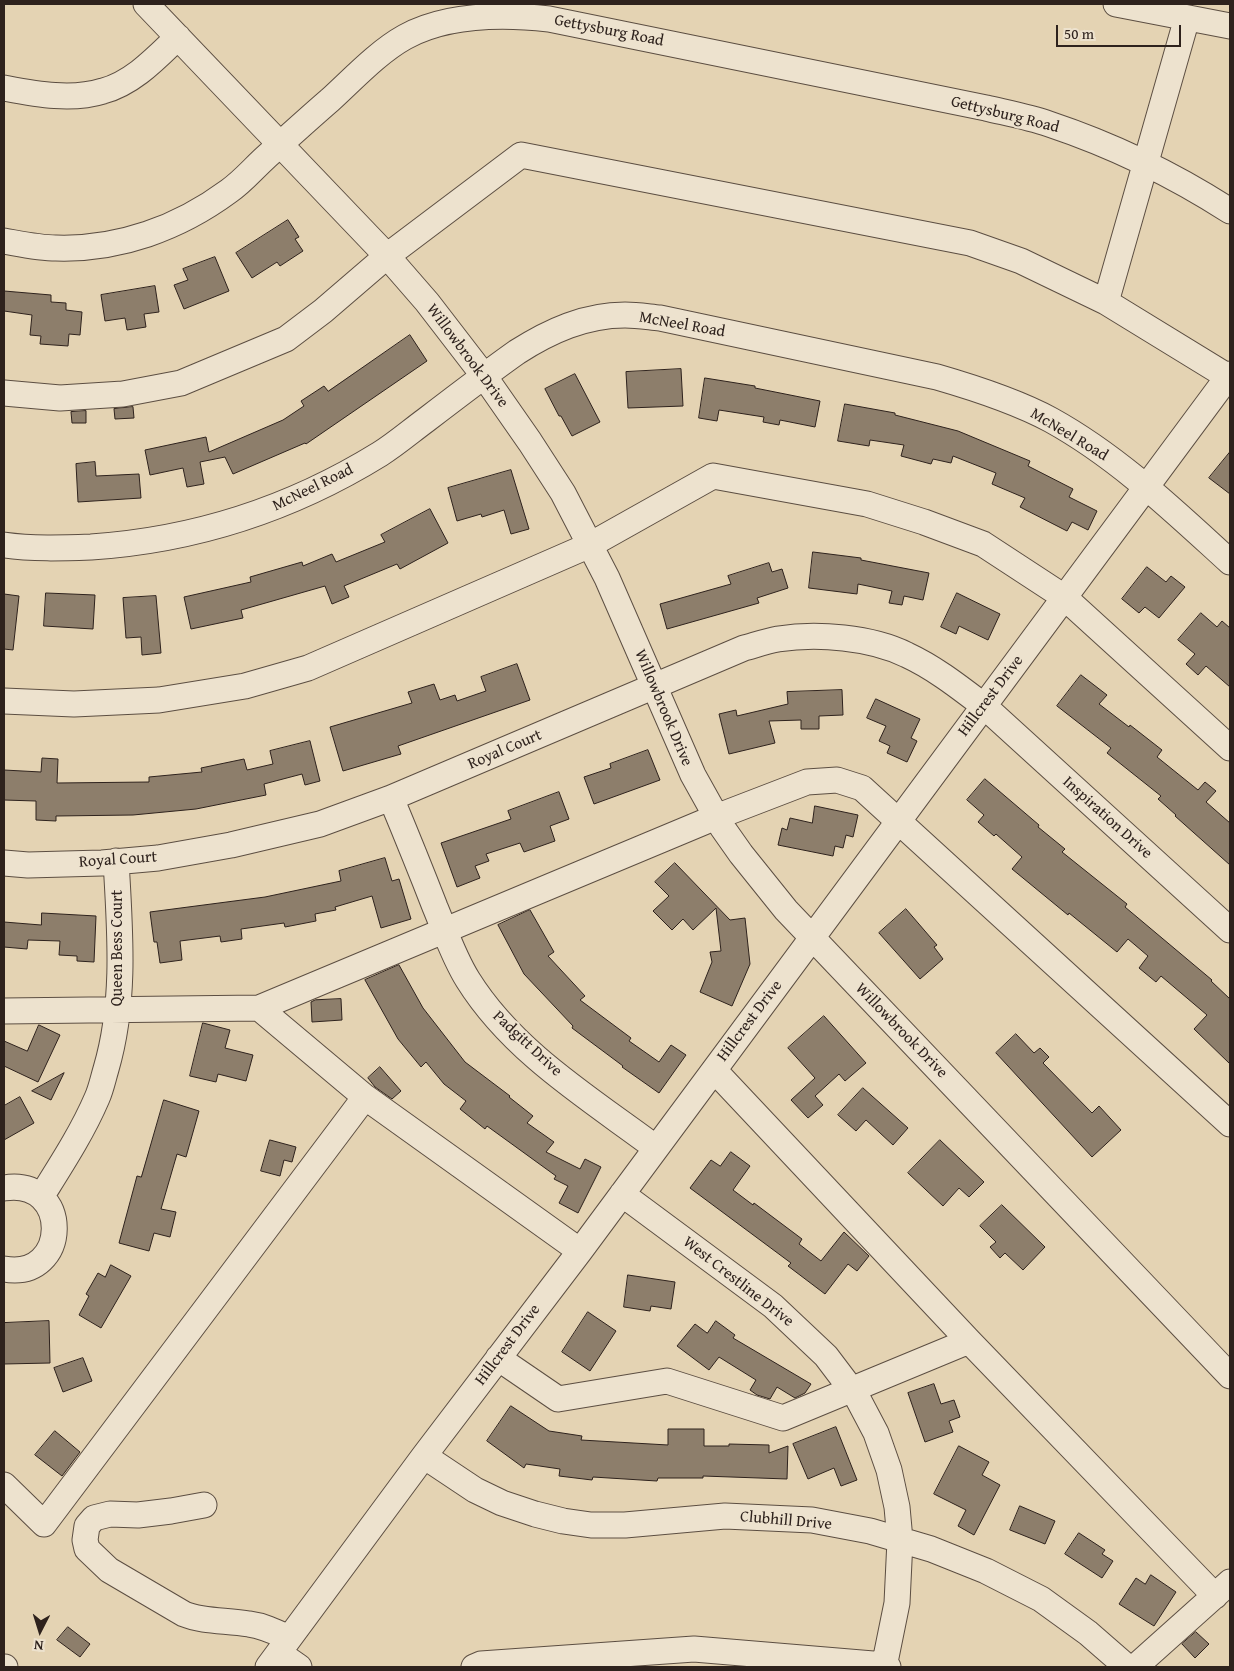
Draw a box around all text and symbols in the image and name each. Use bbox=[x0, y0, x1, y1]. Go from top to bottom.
street label: Gettysburg Road bbox=[553, 11, 665, 51]
scale bar bbox=[1059, 15, 1184, 47]
text: 50 m bbox=[1064, 23, 1094, 44]
street label: Gettysburg Road bbox=[949, 92, 1061, 138]
street label: Willowbrook Drive bbox=[422, 300, 512, 412]
street label: McNeel Road bbox=[637, 308, 727, 342]
street label: McNeel Road bbox=[1027, 404, 1111, 466]
street label: McNeel Road bbox=[270, 460, 356, 516]
street label: Willowbrook Drive bbox=[630, 647, 696, 769]
street label: Hillcrest Drive bbox=[954, 652, 1028, 740]
street label: Royal Court bbox=[465, 726, 545, 774]
street label: Inspiration Drive bbox=[1058, 773, 1156, 863]
street label: Royal Court bbox=[78, 848, 158, 872]
street label: Queen Bess Court bbox=[108, 890, 128, 1006]
street label: Hillcrest Drive bbox=[713, 977, 787, 1065]
street label: Willowbrook Drive bbox=[851, 979, 951, 1083]
street label: Padgitt Drive bbox=[488, 1007, 566, 1081]
street label: West Crestline Drive bbox=[679, 1233, 797, 1331]
street label: Hillcrest Drive bbox=[471, 1301, 545, 1389]
street label: Clubhill Drive bbox=[739, 1507, 833, 1535]
north arrow bbox=[15, 1606, 65, 1656]
text: N bbox=[33, 1636, 44, 1656]

